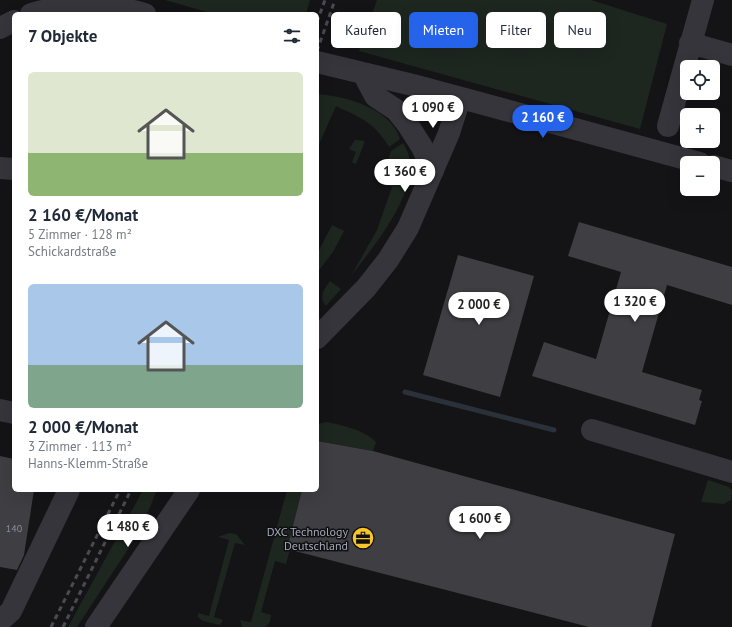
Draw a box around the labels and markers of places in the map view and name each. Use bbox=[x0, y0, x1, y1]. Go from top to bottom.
pin: 1 090 € bbox=[396, 95, 470, 129]
pin: 2 160 € bbox=[506, 105, 580, 139]
pin: 1 360 € bbox=[368, 159, 442, 193]
pin: 1 320 € bbox=[598, 289, 672, 323]
pin: 2 000 € bbox=[442, 292, 516, 326]
pin: 1 600 € bbox=[443, 506, 517, 540]
pin: 1 480 € bbox=[91, 514, 165, 548]
place label: DXC Technology Deutschland bbox=[267, 524, 348, 553]
office icon: DXC Technology Deutschland bbox=[350, 525, 376, 551]

